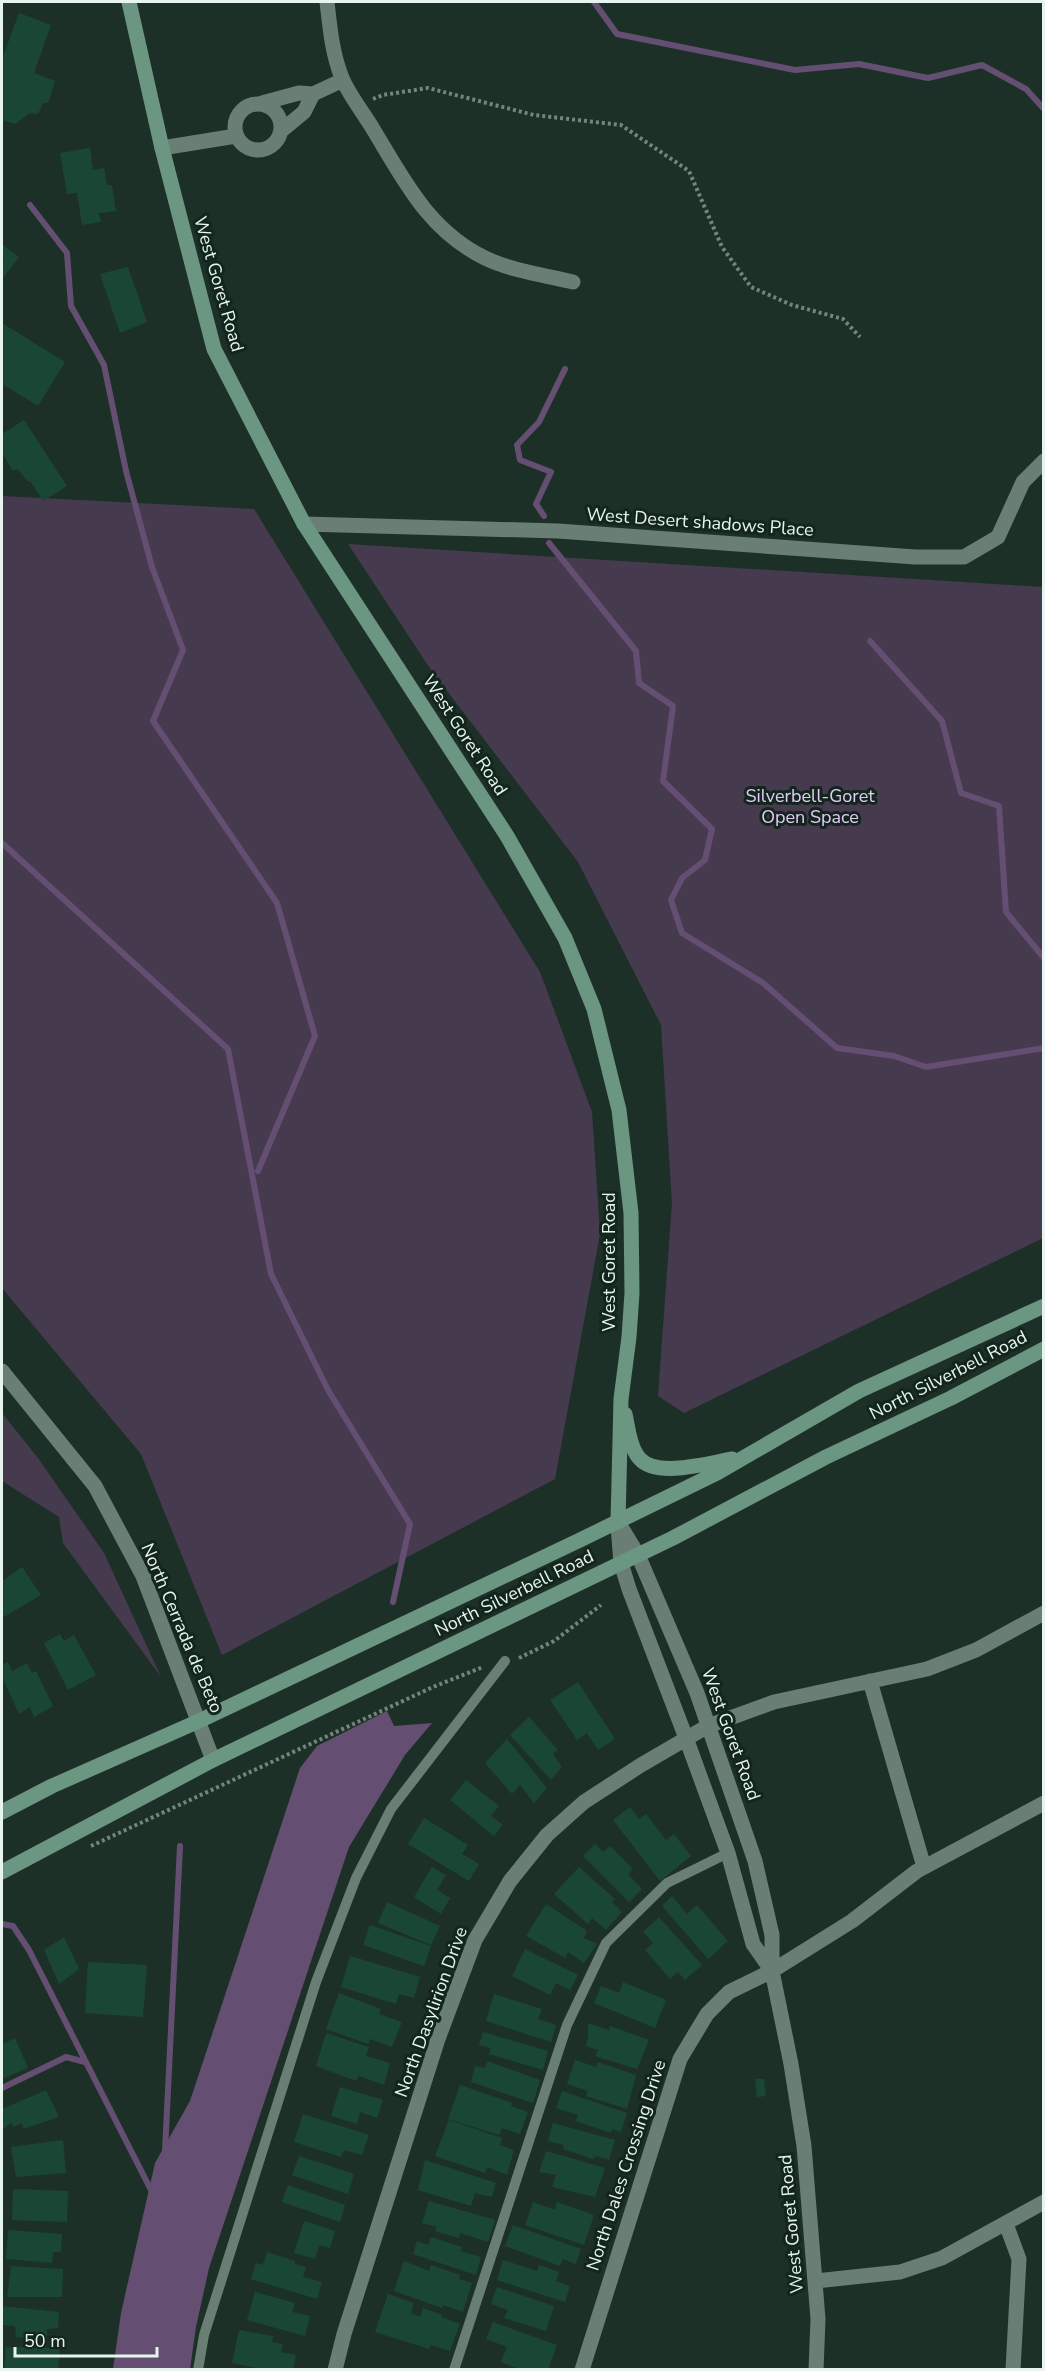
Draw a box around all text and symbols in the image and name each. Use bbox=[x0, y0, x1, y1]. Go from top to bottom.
street label: West Goret Road bbox=[188, 214, 250, 354]
street label: West Desert shadows Place bbox=[586, 502, 814, 542]
street label: West Goret Road bbox=[417, 670, 513, 800]
park label: Silverbell-Goret Open Space bbox=[745, 784, 875, 829]
street label: West Goret Road bbox=[597, 1192, 621, 1332]
street label: North Silverbell Road bbox=[865, 1325, 1031, 1425]
street label: North Cerrada de Beto bbox=[135, 1539, 229, 1717]
street label: North Silverbell Road bbox=[430, 1544, 598, 1642]
street label: West Goret Road bbox=[696, 1664, 766, 1804]
street label: North Dasylirion Drive bbox=[389, 1923, 473, 2101]
street label: North Dales Crossing Drive bbox=[581, 2056, 671, 2274]
street label: West Goret Road bbox=[773, 2153, 809, 2295]
scale bar bbox=[15, 2320, 158, 2358]
text: 50 m bbox=[24, 2329, 66, 2353]

